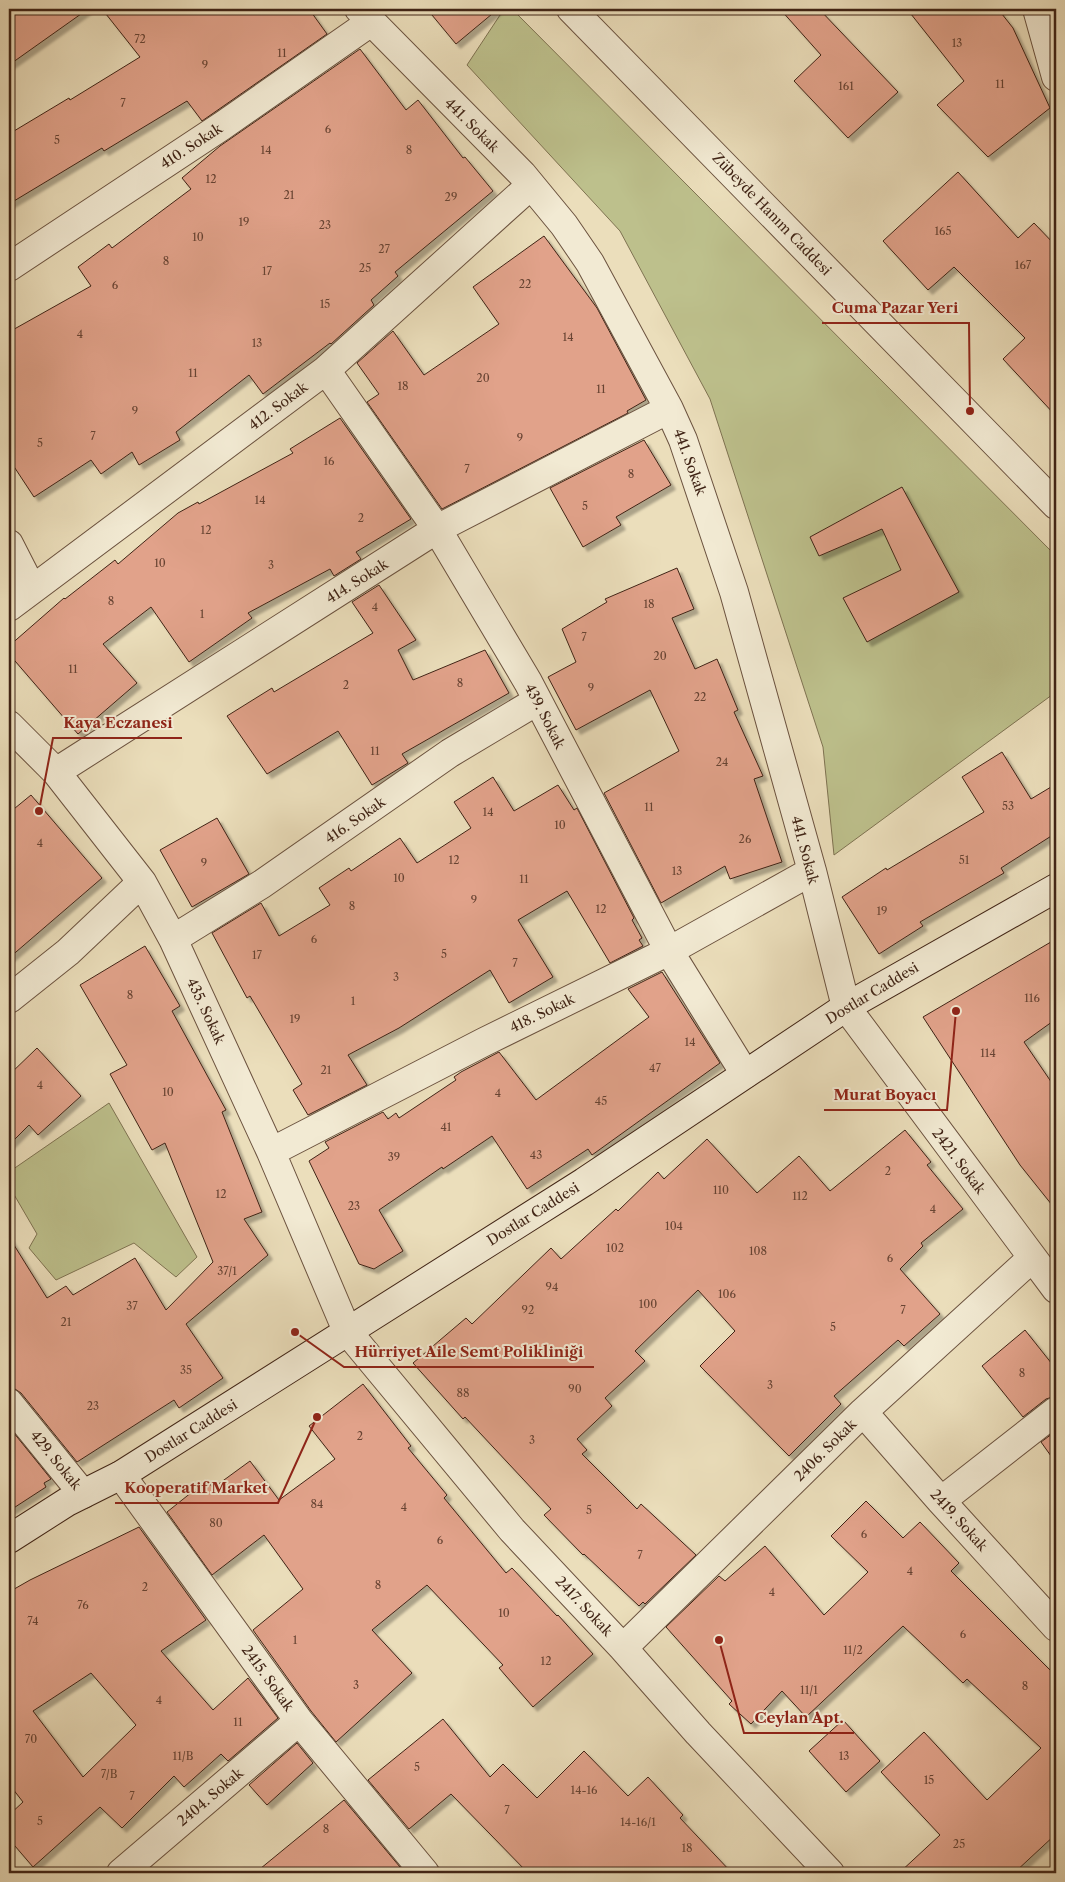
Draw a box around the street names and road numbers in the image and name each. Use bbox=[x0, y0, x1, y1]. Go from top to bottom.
street label: 441. Sokak bbox=[441, 94, 504, 157]
street label: 410. Sokak bbox=[157, 119, 226, 173]
street label: Zübeyde Hanım Caddesi bbox=[709, 149, 835, 279]
street label: 412. Sokak bbox=[245, 377, 312, 434]
street label: 441. Sokak bbox=[670, 426, 711, 499]
street label: 414. Sokak bbox=[323, 555, 391, 607]
street label: 439. Sokak bbox=[521, 680, 570, 753]
street label: 416. Sokak bbox=[321, 792, 389, 847]
street label: 441. Sokak bbox=[787, 814, 823, 887]
street label: Dostlar Caddesi bbox=[822, 958, 922, 1028]
street label: 435. Sokak bbox=[183, 975, 230, 1048]
street label: 418. Sokak bbox=[507, 989, 578, 1036]
street label: 2421. Sokak bbox=[928, 1125, 990, 1198]
street label: Dostlar Caddesi bbox=[484, 1178, 582, 1250]
street label: Dostlar Caddesi bbox=[142, 1395, 240, 1467]
street label: 2406. Sokak bbox=[790, 1414, 861, 1485]
street label: 429. Sokak bbox=[27, 1427, 86, 1494]
street label: 2419. Sokak bbox=[926, 1485, 992, 1555]
street label: 2417. Sokak bbox=[552, 1572, 617, 1641]
street label: 2415. Sokak bbox=[238, 1641, 299, 1715]
street label: 2404. Sokak bbox=[173, 1764, 247, 1830]

